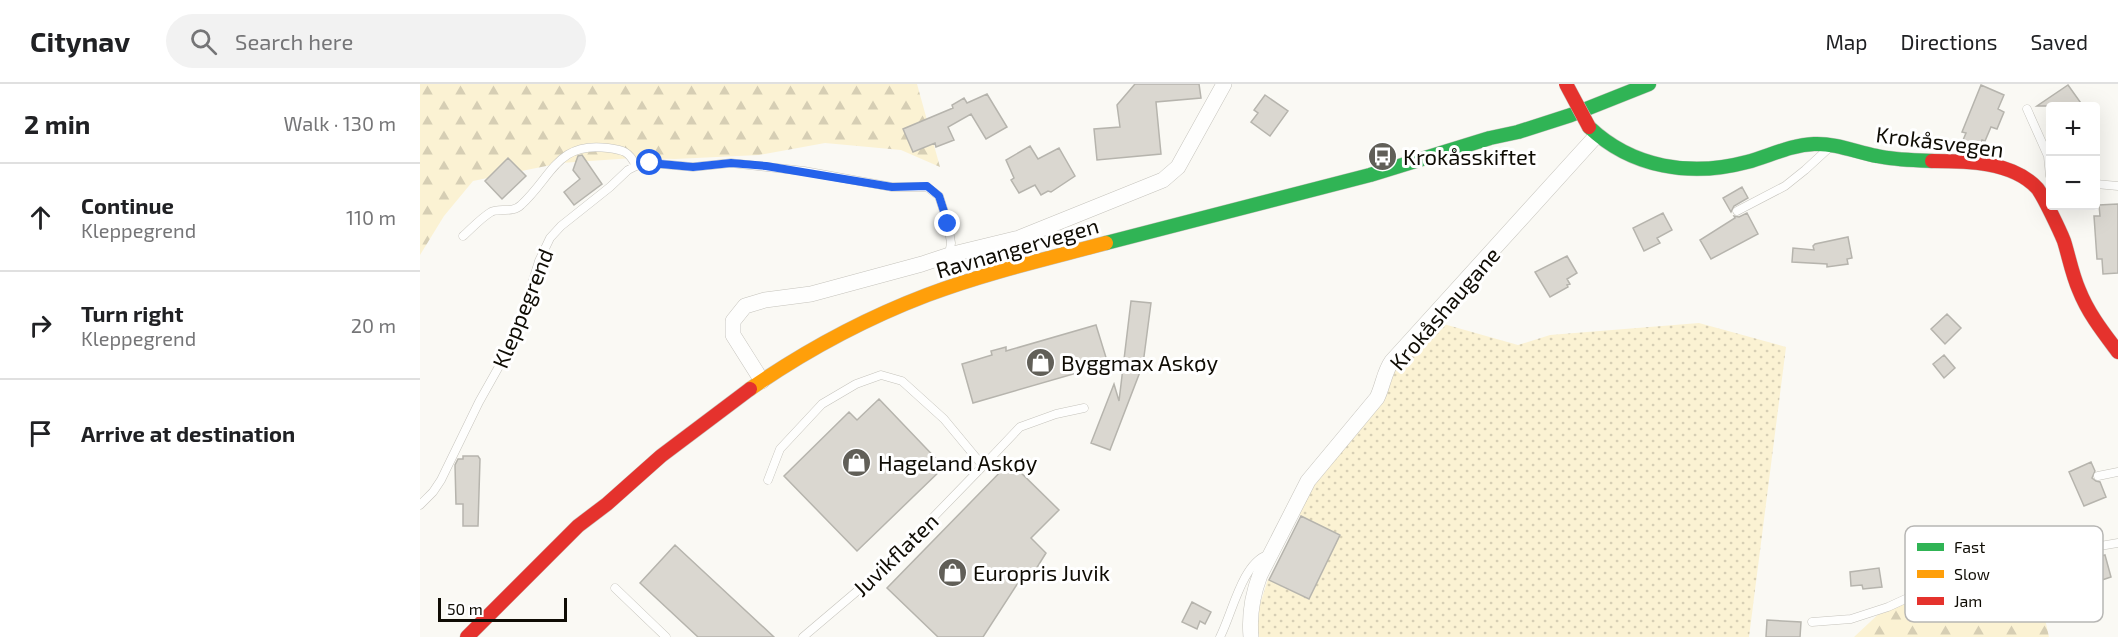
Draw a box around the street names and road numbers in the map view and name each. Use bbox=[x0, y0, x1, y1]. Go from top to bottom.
street label: Krokåsvegen bbox=[1875, 120, 2005, 162]
street label: Ravnangervegen bbox=[933, 211, 1101, 283]
street label: Krokåshaugane bbox=[1383, 241, 1505, 375]
street label: Kleppegrend bbox=[486, 244, 558, 372]
street label: Juvikflaten bbox=[847, 507, 943, 601]

